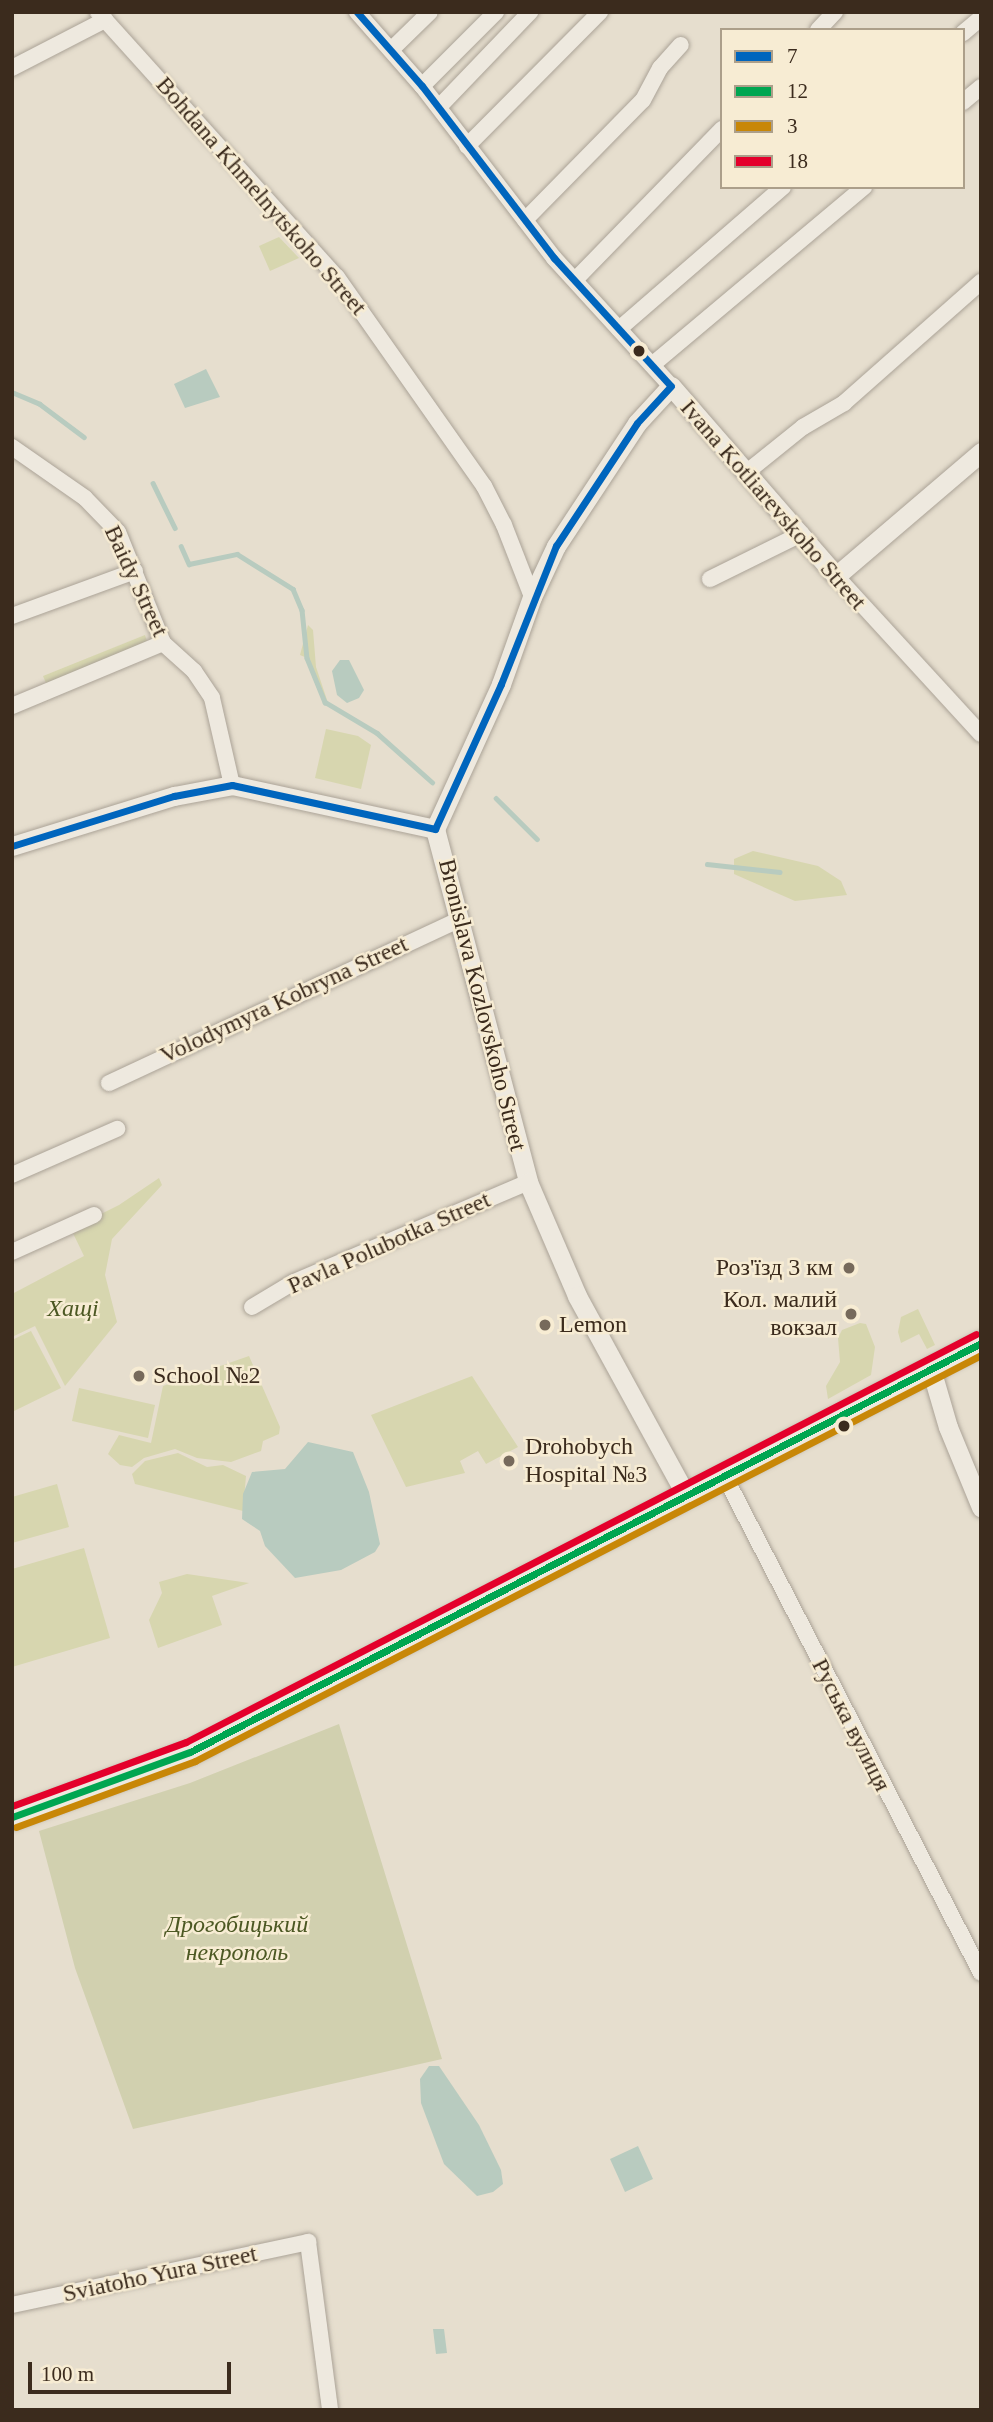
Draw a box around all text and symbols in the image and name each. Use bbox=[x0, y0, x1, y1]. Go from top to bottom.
legend bbox=[720, 28, 965, 189]
text: 7 bbox=[787, 44, 798, 68]
street label: Bohdana Khmelnytskoho Street bbox=[150, 71, 372, 321]
text: 12 bbox=[787, 79, 808, 103]
text: 3 bbox=[787, 114, 798, 138]
text: 18 bbox=[787, 149, 808, 173]
unlabelled marker bbox=[632, 344, 646, 358]
street label: Ivana Kotliarevskoho Street bbox=[674, 394, 872, 616]
street label: Baidy Street bbox=[98, 521, 174, 641]
street label: Bronislava Kozlovskoho Street bbox=[432, 856, 532, 1154]
street label: Volodymyra Kobryna Street bbox=[155, 930, 413, 1070]
street label: Pavla Polubotka Street bbox=[283, 1185, 495, 1301]
place label: Роз'їзд 3 км bbox=[716, 1254, 833, 1282]
marker: Роз'їзд 3 км bbox=[839, 1258, 859, 1278]
place label: Кол. малий вокзал bbox=[723, 1286, 837, 1342]
park label: Хащі bbox=[47, 1295, 99, 1323]
marker: Кол. малий вокзал bbox=[843, 1306, 859, 1322]
place label: Lemon bbox=[559, 1311, 627, 1339]
marker: Lemon bbox=[537, 1317, 553, 1333]
place label: School №2 bbox=[153, 1362, 261, 1390]
marker: School №2 bbox=[131, 1368, 147, 1384]
unlabelled marker bbox=[837, 1419, 851, 1433]
place label: Drohobych Hospital №3 bbox=[525, 1433, 647, 1489]
marker: Drohobych Hospital №3 bbox=[499, 1451, 519, 1471]
street label: Руська вулиця bbox=[805, 1654, 897, 1796]
park label: Дрогобицький некрополь bbox=[166, 1911, 308, 1967]
street label: Sviatoho Yura Street bbox=[60, 2239, 260, 2309]
scale bar bbox=[32, 2348, 234, 2392]
text: 100 m bbox=[41, 2362, 94, 2386]

